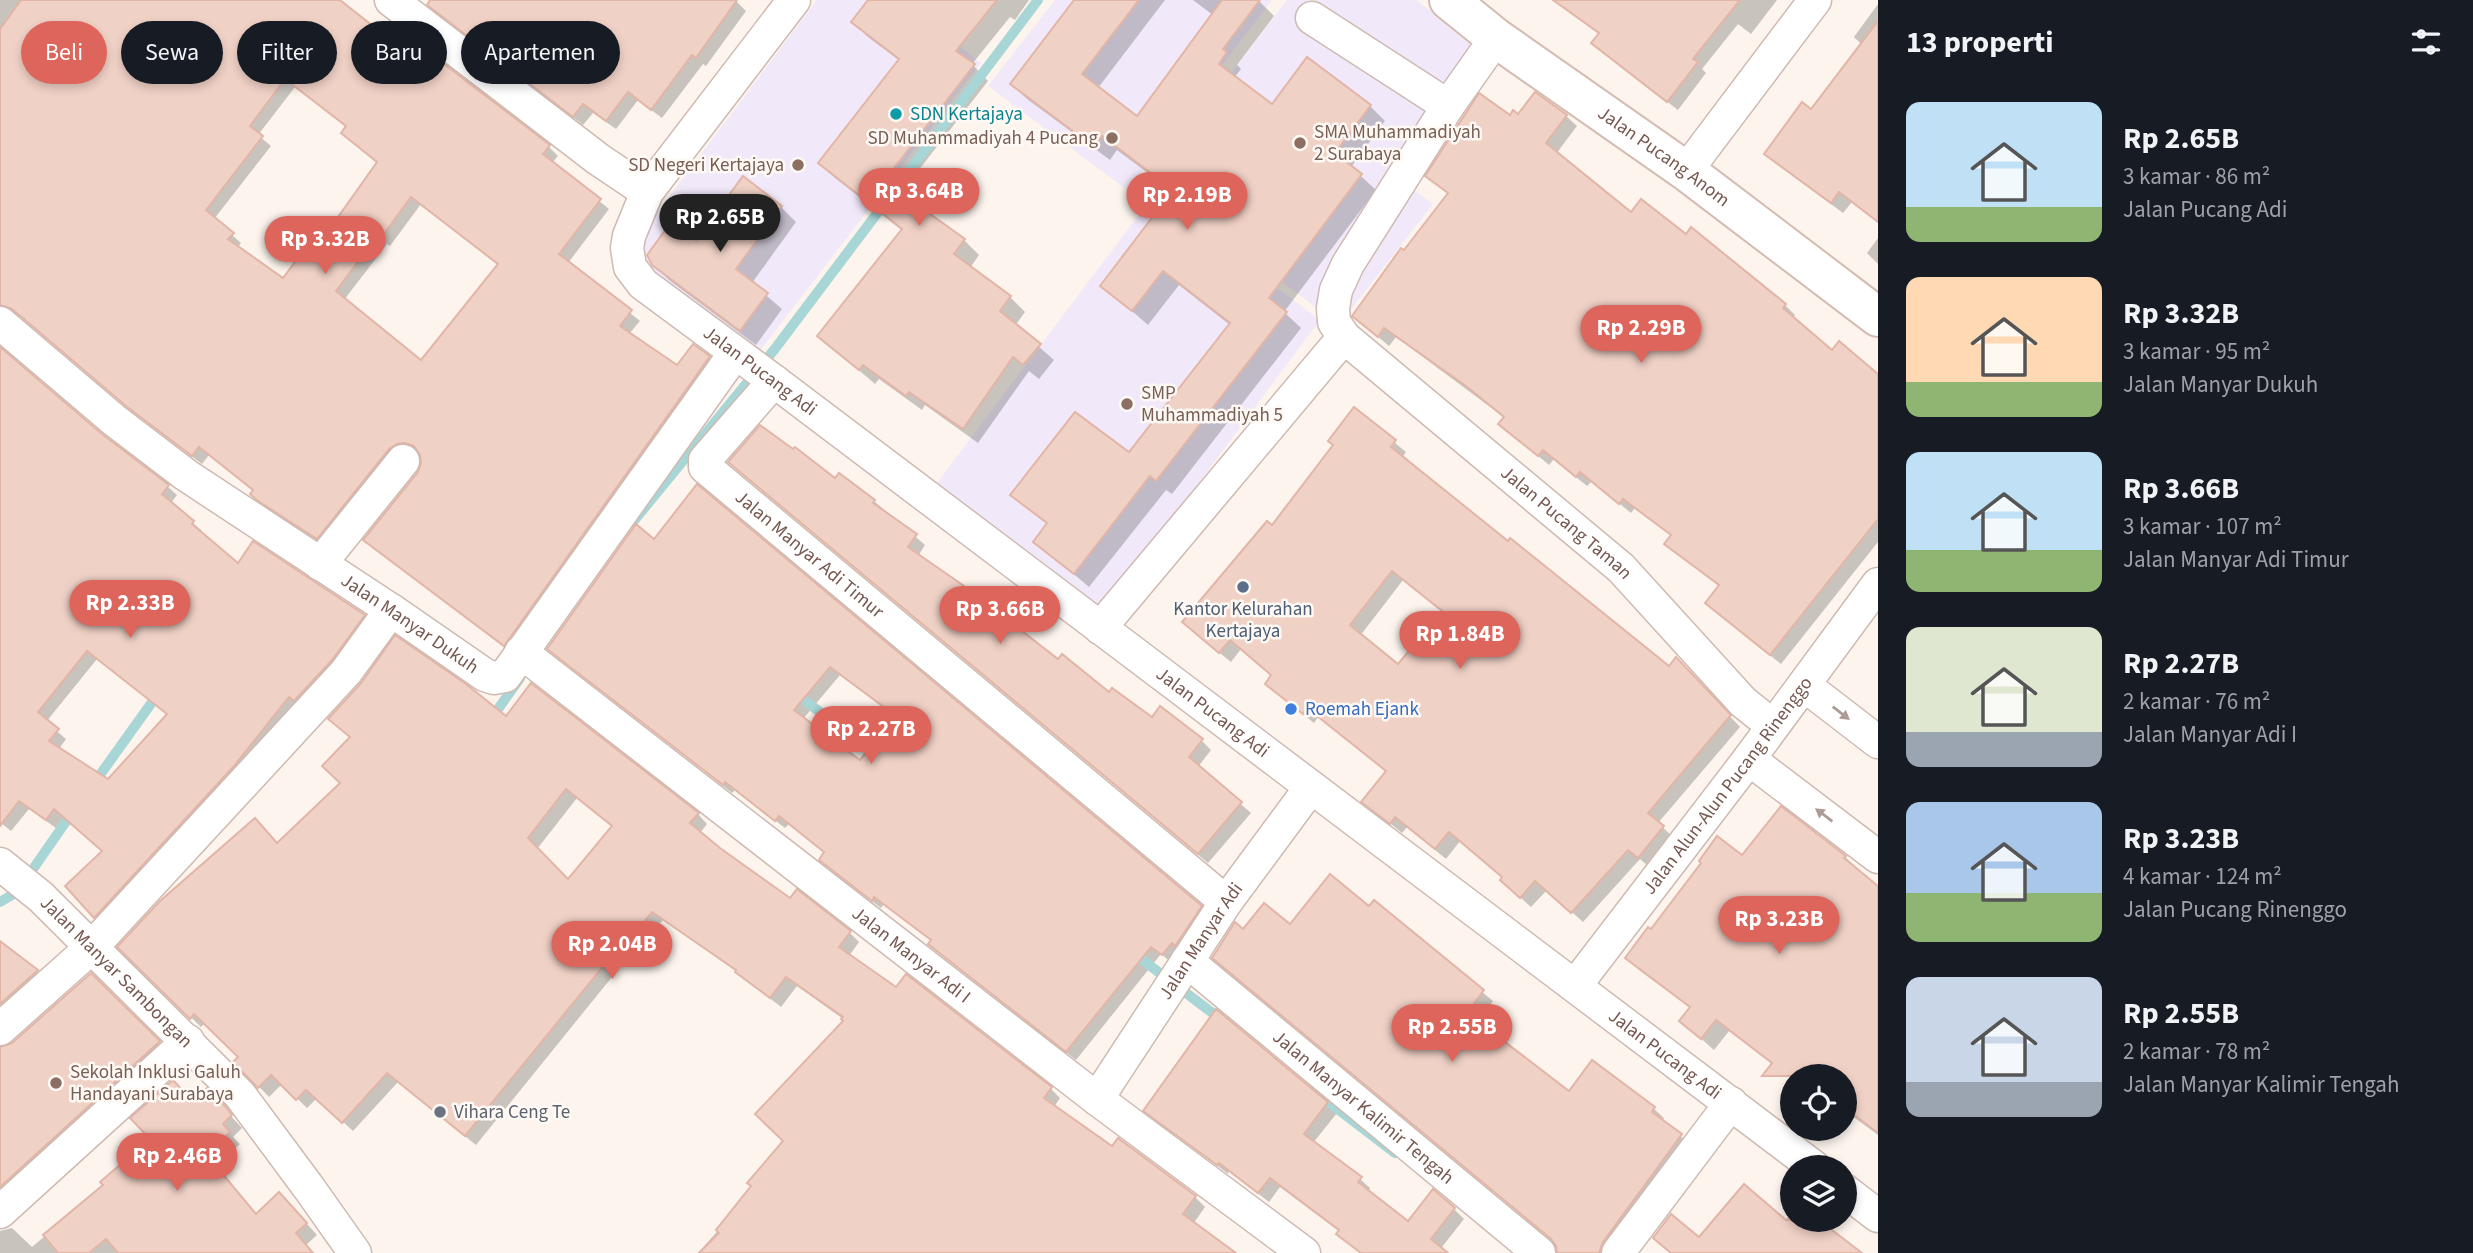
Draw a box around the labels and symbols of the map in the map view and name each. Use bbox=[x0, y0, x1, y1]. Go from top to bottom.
street label: Jalan Pucang Anom bbox=[1592, 100, 1736, 213]
place label: SDN Kertajaya bbox=[910, 101, 1023, 128]
marker: SDN Kertajaya bbox=[888, 106, 904, 122]
place label: SMA Muhammadiyah 2 Surabaya bbox=[1314, 119, 1481, 168]
place label: SD Muhammadiyah 4 Pucang bbox=[867, 125, 1098, 152]
marker: SD Muhammadiyah 4 Pucang bbox=[1104, 130, 1120, 146]
marker: SMA Muhammadiyah 2 Surabaya bbox=[1292, 135, 1308, 151]
place label: SD Negeri Kertajaya bbox=[628, 152, 784, 179]
marker: SD Negeri Kertajaya bbox=[790, 157, 806, 173]
pin: Rp 3.64B bbox=[847, 168, 991, 228]
pin: Rp 2.19B bbox=[1115, 173, 1259, 232]
pin: Rp 2.65B bbox=[648, 194, 792, 254]
pin: Rp 3.32B bbox=[253, 216, 397, 276]
pin: Rp 2.29B bbox=[1569, 306, 1713, 365]
street label: Jalan Pucang Adi bbox=[698, 320, 823, 422]
place label: SMP Muhammadiyah 5 bbox=[1141, 380, 1283, 429]
marker: SMP Muhammadiyah 5 bbox=[1119, 396, 1135, 412]
street label: Jalan Pucang Taman bbox=[1495, 460, 1639, 586]
street label: Jalan Manyar Adi Timur bbox=[729, 484, 890, 625]
street label: Jalan Manyar Dukuh bbox=[336, 567, 484, 680]
marker: Kantor Kelurahan Kertajaya bbox=[1235, 579, 1251, 595]
pin: Rp 2.33B bbox=[58, 580, 202, 640]
pin: Rp 3.66B bbox=[928, 586, 1072, 646]
place label: Kantor Kelurahan Kertajaya bbox=[1173, 596, 1313, 645]
pin: Rp 1.84B bbox=[1388, 612, 1532, 671]
street label: Jalan Pucang Adi bbox=[1150, 661, 1275, 764]
street label: Jalan Alun-Alun Pucang Rinenggo bbox=[1636, 671, 1819, 900]
place label: Roemah Ejank bbox=[1305, 696, 1419, 723]
marker: Roemah Ejank bbox=[1283, 701, 1299, 717]
pin: Rp 2.27B bbox=[799, 706, 943, 766]
one-way arrow bbox=[1832, 706, 1850, 720]
one-way arrow bbox=[1815, 808, 1833, 823]
street label: Jalan Manyar Adi bbox=[1152, 877, 1249, 1005]
street label: Jalan Manyar Sambongan bbox=[34, 890, 199, 1054]
pin: Rp 3.23B bbox=[1707, 897, 1851, 956]
street label: Jalan Manyar Adi I bbox=[846, 900, 976, 1010]
pin: Rp 2.04B bbox=[540, 922, 684, 981]
street label: Jalan Pucang Adi bbox=[1603, 1003, 1727, 1106]
pin: Rp 2.55B bbox=[1380, 1004, 1524, 1064]
street label: Jalan Manyar Kalimir Tengah bbox=[1267, 1024, 1460, 1191]
place label: Sekolah Inklusi Galuh Handayani Surabaya bbox=[70, 1059, 241, 1108]
marker: Sekolah Inklusi Galuh Handayani Surabaya bbox=[48, 1075, 64, 1091]
place label: Vihara Ceng Te bbox=[454, 1099, 570, 1126]
marker: Vihara Ceng Te bbox=[432, 1104, 448, 1120]
pin: Rp 2.46B bbox=[105, 1134, 249, 1193]

